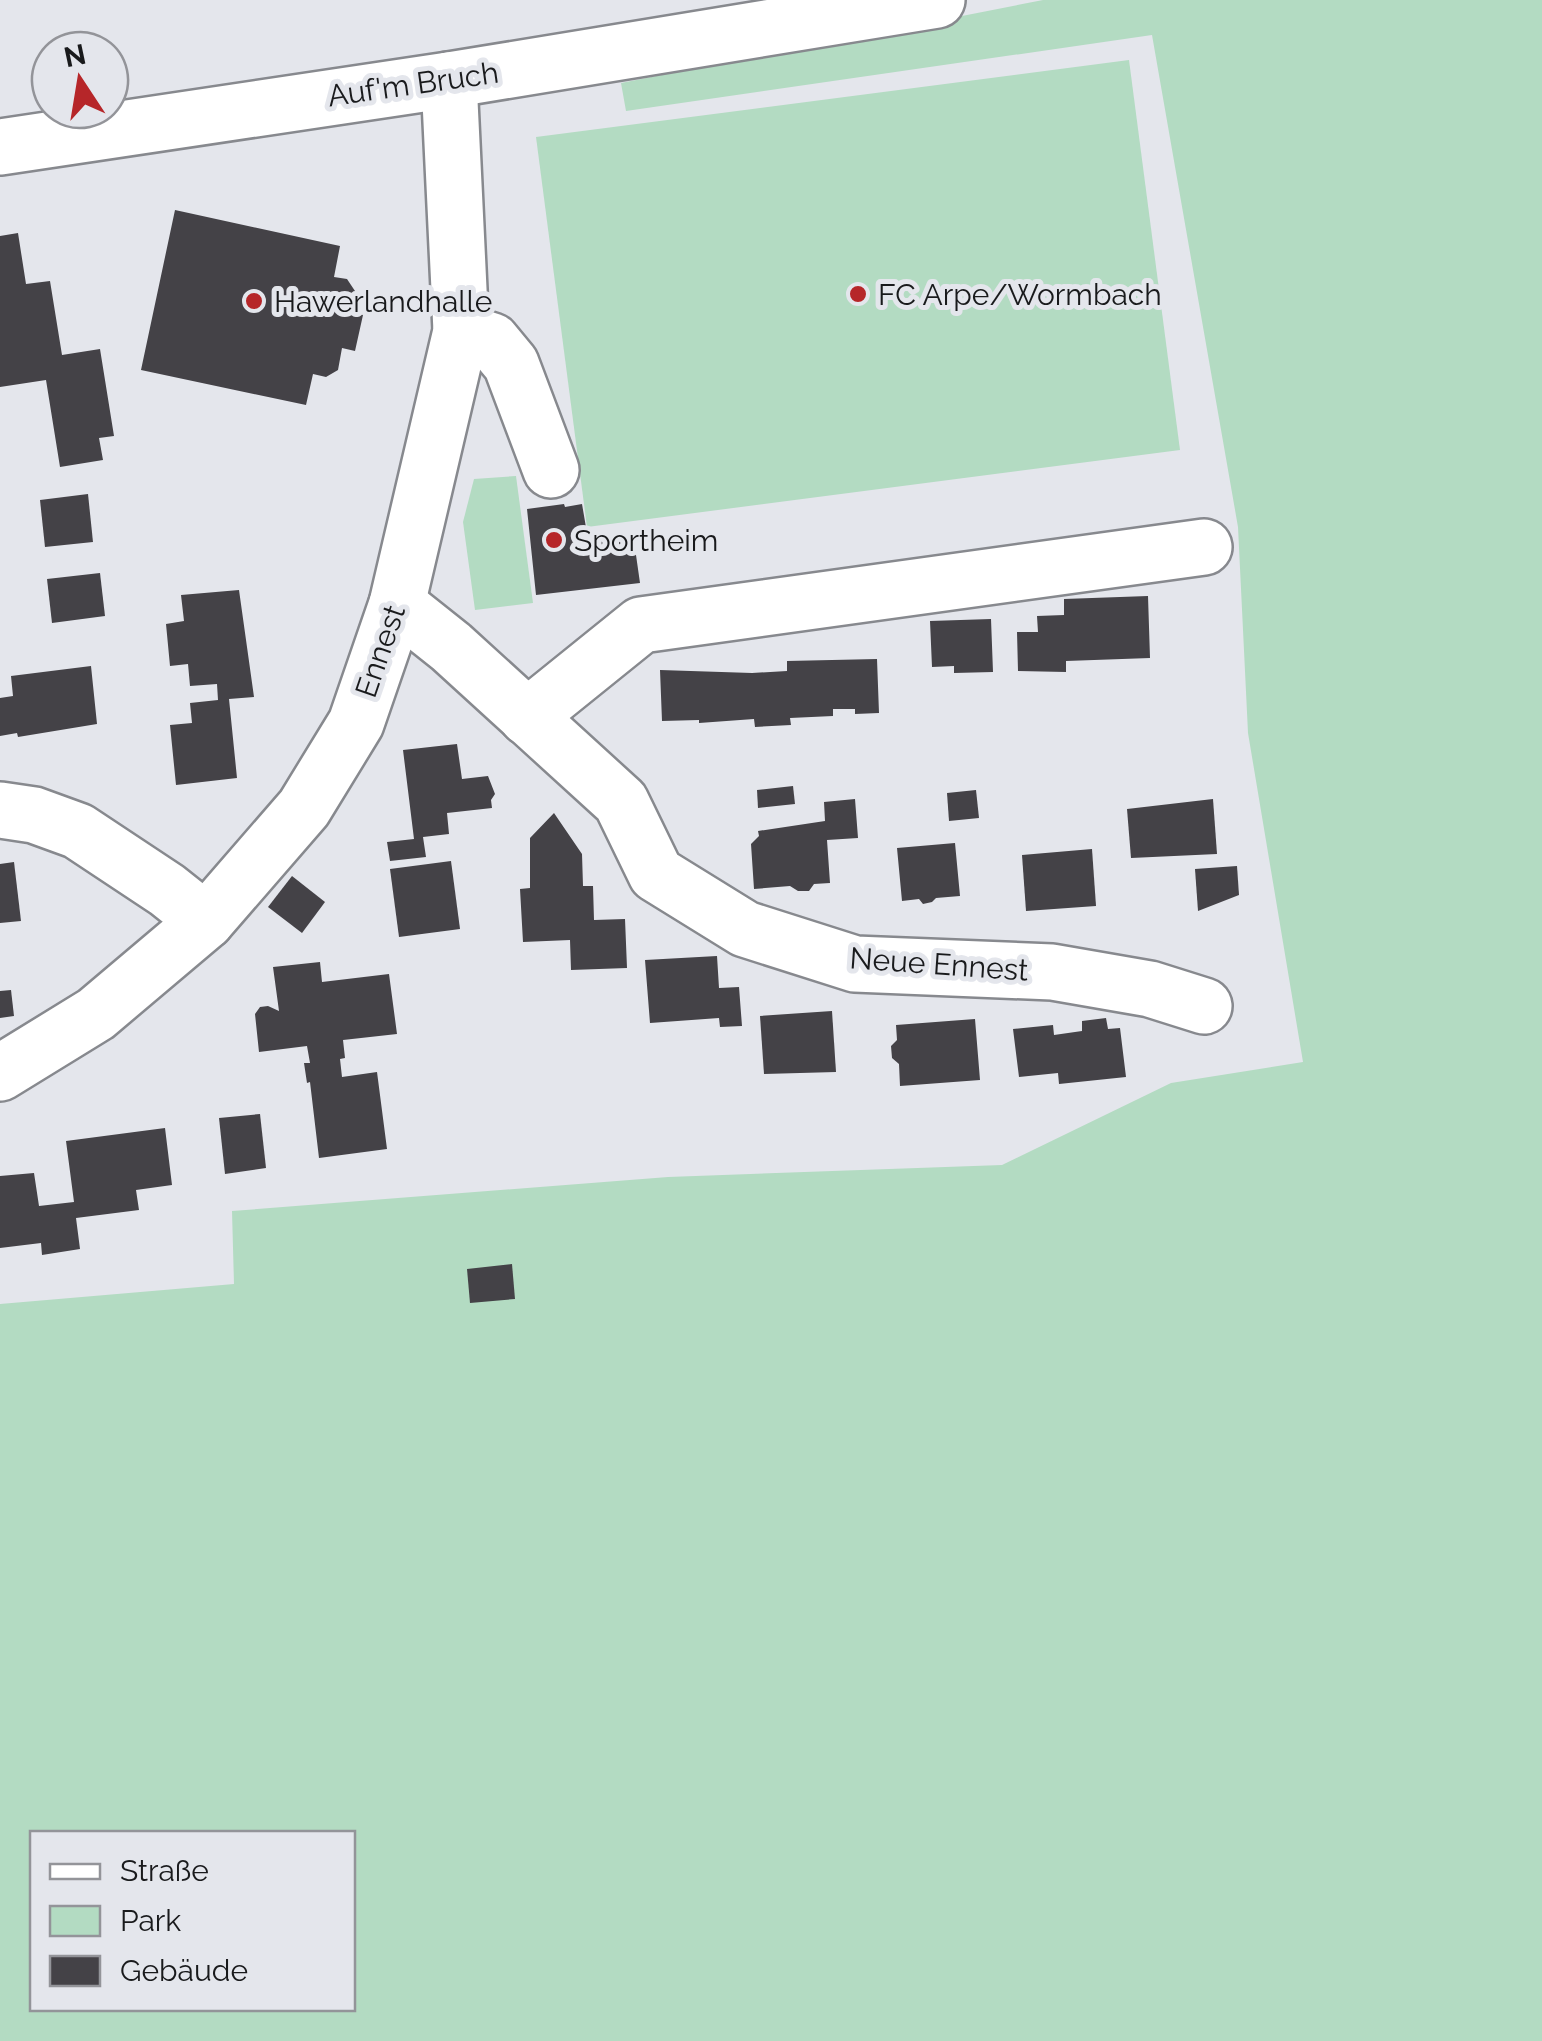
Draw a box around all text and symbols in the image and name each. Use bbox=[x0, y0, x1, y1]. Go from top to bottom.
north arrow bbox=[30, 30, 130, 130]
text: N bbox=[61, 38, 89, 74]
street label: Auf'm Bruch bbox=[325, 55, 501, 113]
place label: FC Arpe/Wormbach bbox=[878, 277, 1162, 312]
marker: FC Arpe/Wormbach bbox=[847, 283, 869, 305]
place label: Hawerlandhalle bbox=[274, 284, 492, 319]
marker: Hawerlandhalle bbox=[243, 290, 265, 312]
place label: Sportheim bbox=[574, 523, 718, 558]
marker: Sportheim bbox=[543, 529, 565, 551]
street label: Ennest bbox=[348, 600, 412, 702]
street label: Neue Ennest bbox=[849, 940, 1029, 988]
legend bbox=[30, 1831, 355, 2011]
text: Straße bbox=[120, 1853, 209, 1888]
text: Park bbox=[120, 1903, 181, 1938]
text: Gebäude bbox=[120, 1953, 248, 1988]

